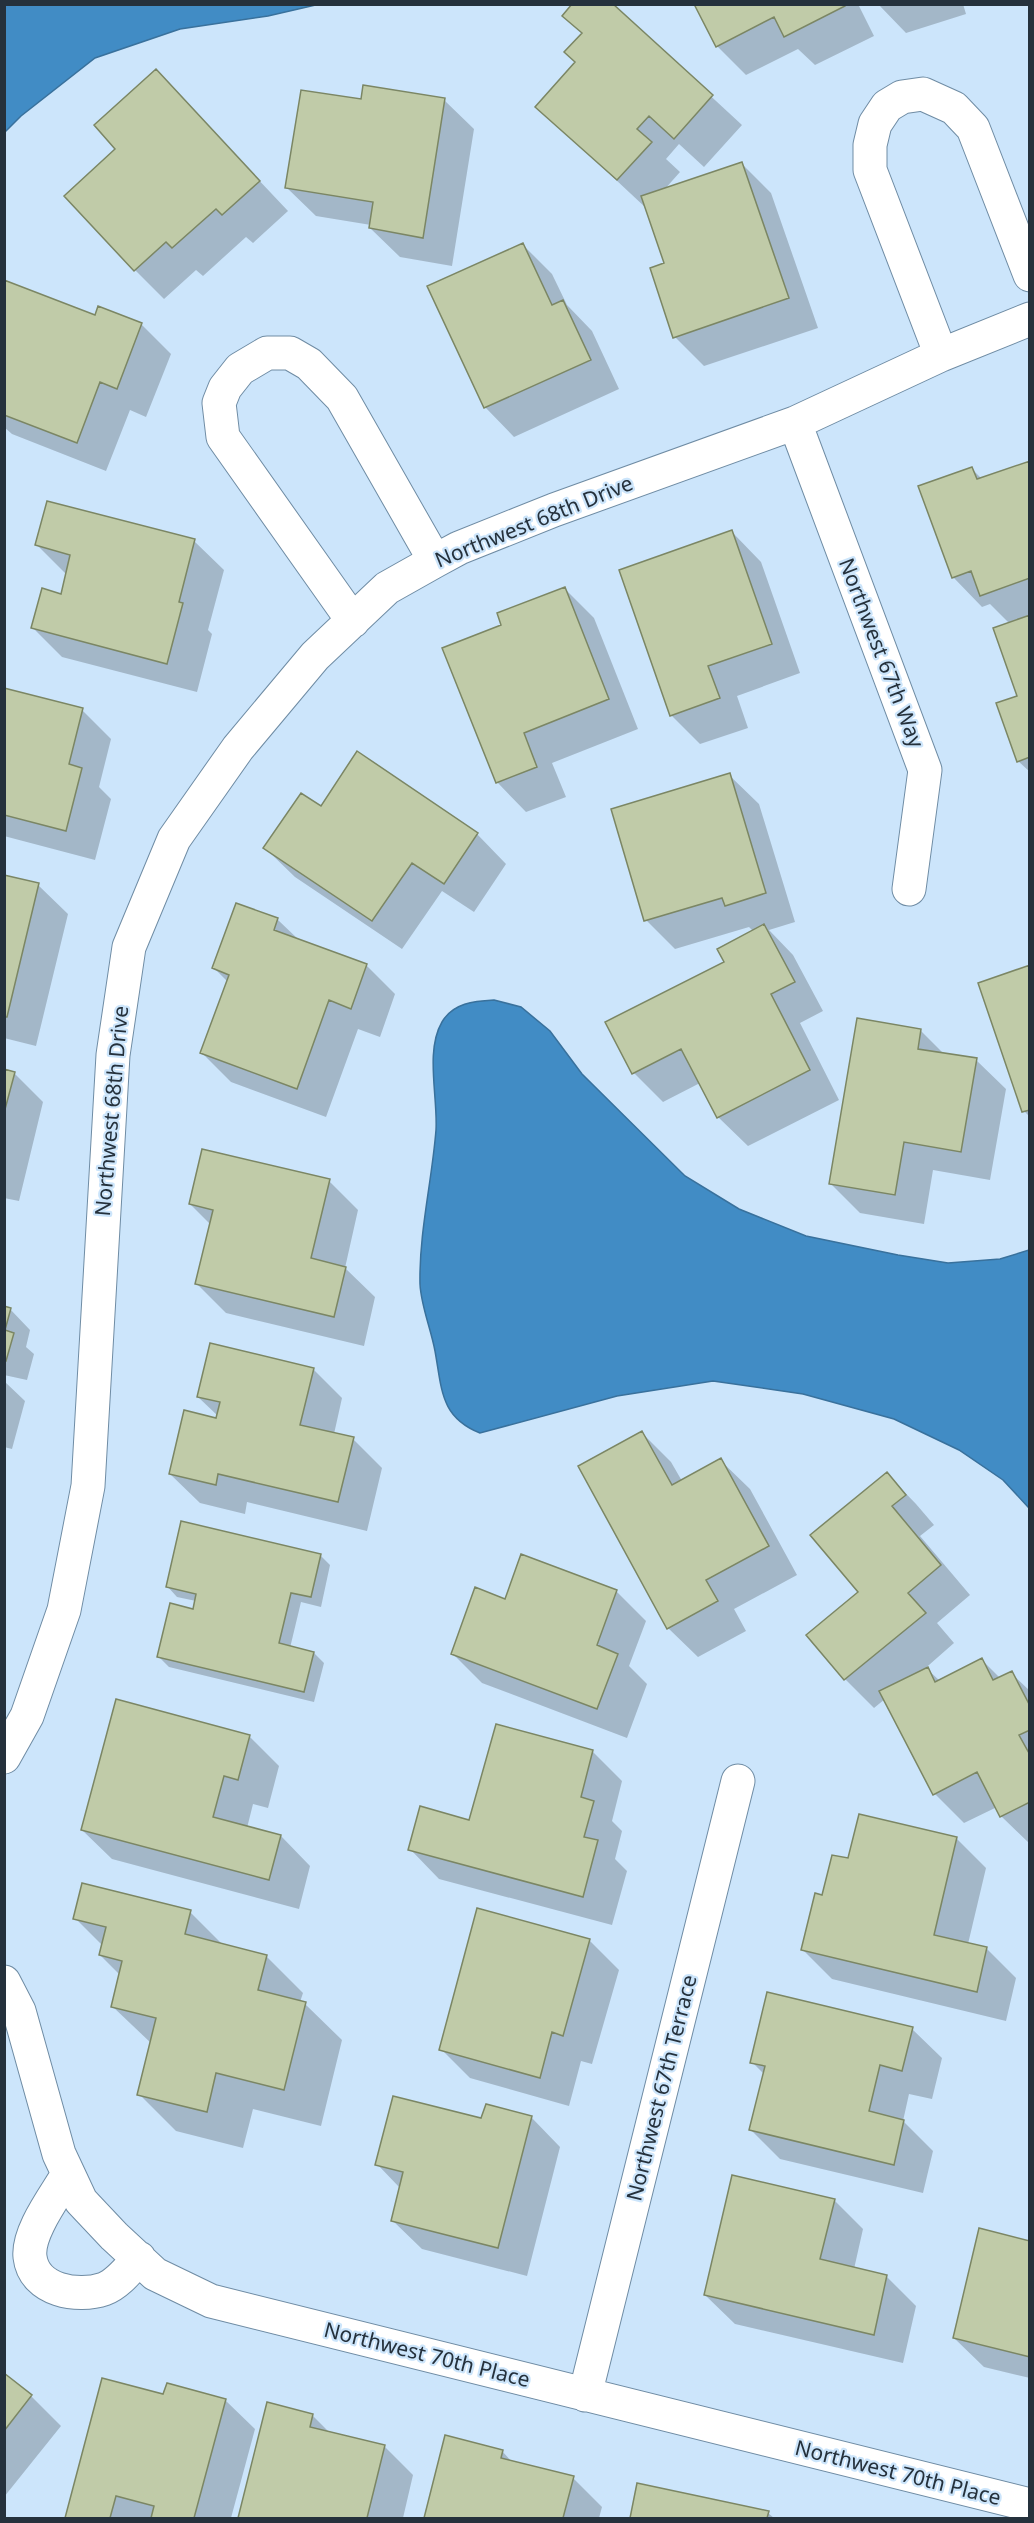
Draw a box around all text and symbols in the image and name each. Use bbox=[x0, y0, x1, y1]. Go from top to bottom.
street label: Northwest 68th Drive bbox=[430, 469, 637, 574]
street label: Northwest 67th Way bbox=[833, 554, 931, 752]
street label: Northwest 68th Drive bbox=[88, 1004, 134, 1217]
street label: Northwest 67th Terrace bbox=[619, 1972, 703, 2204]
street label: Northwest 70th Place bbox=[321, 2315, 533, 2393]
street label: Northwest 70th Place bbox=[792, 2433, 1004, 2511]

